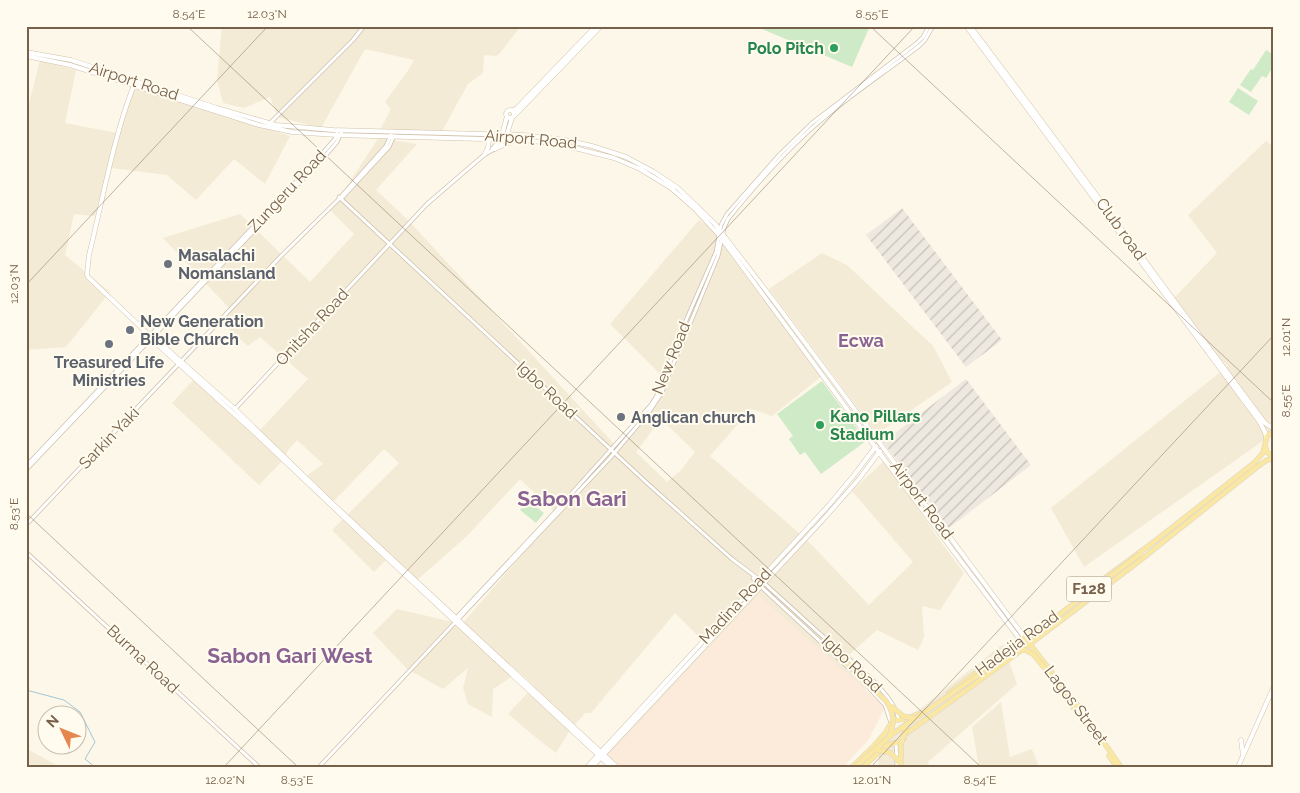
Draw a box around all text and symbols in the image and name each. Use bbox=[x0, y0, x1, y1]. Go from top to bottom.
text: 8.54°E bbox=[173, 7, 205, 21]
text: 12.03°N bbox=[247, 7, 287, 21]
text: 8.55°E bbox=[856, 7, 888, 21]
place label: Polo Pitch bbox=[747, 39, 824, 58]
marker: Polo Pitch bbox=[828, 42, 840, 54]
street label: Airport Road bbox=[87, 58, 181, 104]
street label: Airport Road bbox=[484, 125, 578, 153]
street label: Zungeru Road bbox=[244, 146, 330, 236]
street label: Club road bbox=[1092, 194, 1150, 264]
place label: Masalachi Nomansland bbox=[178, 246, 276, 283]
marker: Masalachi Nomansland bbox=[162, 258, 174, 270]
text: 12.03°N bbox=[7, 264, 21, 304]
street label: Onitsha Road bbox=[272, 285, 353, 369]
place label: New Generation Bible Church bbox=[140, 312, 264, 349]
text: 12.01°N bbox=[1279, 318, 1293, 356]
street label: New Road bbox=[648, 319, 694, 397]
marker: New Generation Bible Church bbox=[124, 324, 136, 336]
district label: Ecwa bbox=[838, 330, 884, 351]
marker: Treasured Life Ministries bbox=[103, 338, 115, 350]
place label: Treasured Life Ministries bbox=[54, 353, 165, 390]
street label: Igbo Road bbox=[513, 357, 581, 423]
text: 8.55°E bbox=[1279, 385, 1293, 417]
street label: Sarkin Yaki bbox=[75, 403, 143, 473]
place label: Kano Pillars Stadium bbox=[830, 407, 921, 444]
place label: Anglican church bbox=[631, 408, 756, 427]
marker: Anglican church bbox=[615, 411, 627, 423]
marker: Kano Pillars Stadium bbox=[814, 419, 826, 431]
street label: Airport Road bbox=[887, 457, 958, 543]
district label: Sabon Gari bbox=[517, 486, 627, 511]
text: 8.53°E bbox=[7, 498, 21, 530]
street label: Madina Road bbox=[695, 564, 775, 648]
road number: F128 bbox=[1066, 576, 1112, 602]
street label: Hadejia Road bbox=[972, 606, 1062, 680]
street label: Burma Road bbox=[103, 621, 183, 697]
street label: Igbo Road bbox=[818, 631, 886, 697]
district label: Sabon Gari West bbox=[207, 643, 373, 668]
street label: Lagos Street bbox=[1040, 662, 1112, 749]
north arrow bbox=[38, 706, 88, 756]
text: N bbox=[43, 712, 62, 730]
text: 12.02°N bbox=[205, 773, 245, 787]
text: 8.53°E bbox=[281, 773, 313, 787]
text: 12.01°N bbox=[853, 773, 891, 787]
text: 8.54°E bbox=[964, 773, 996, 787]

